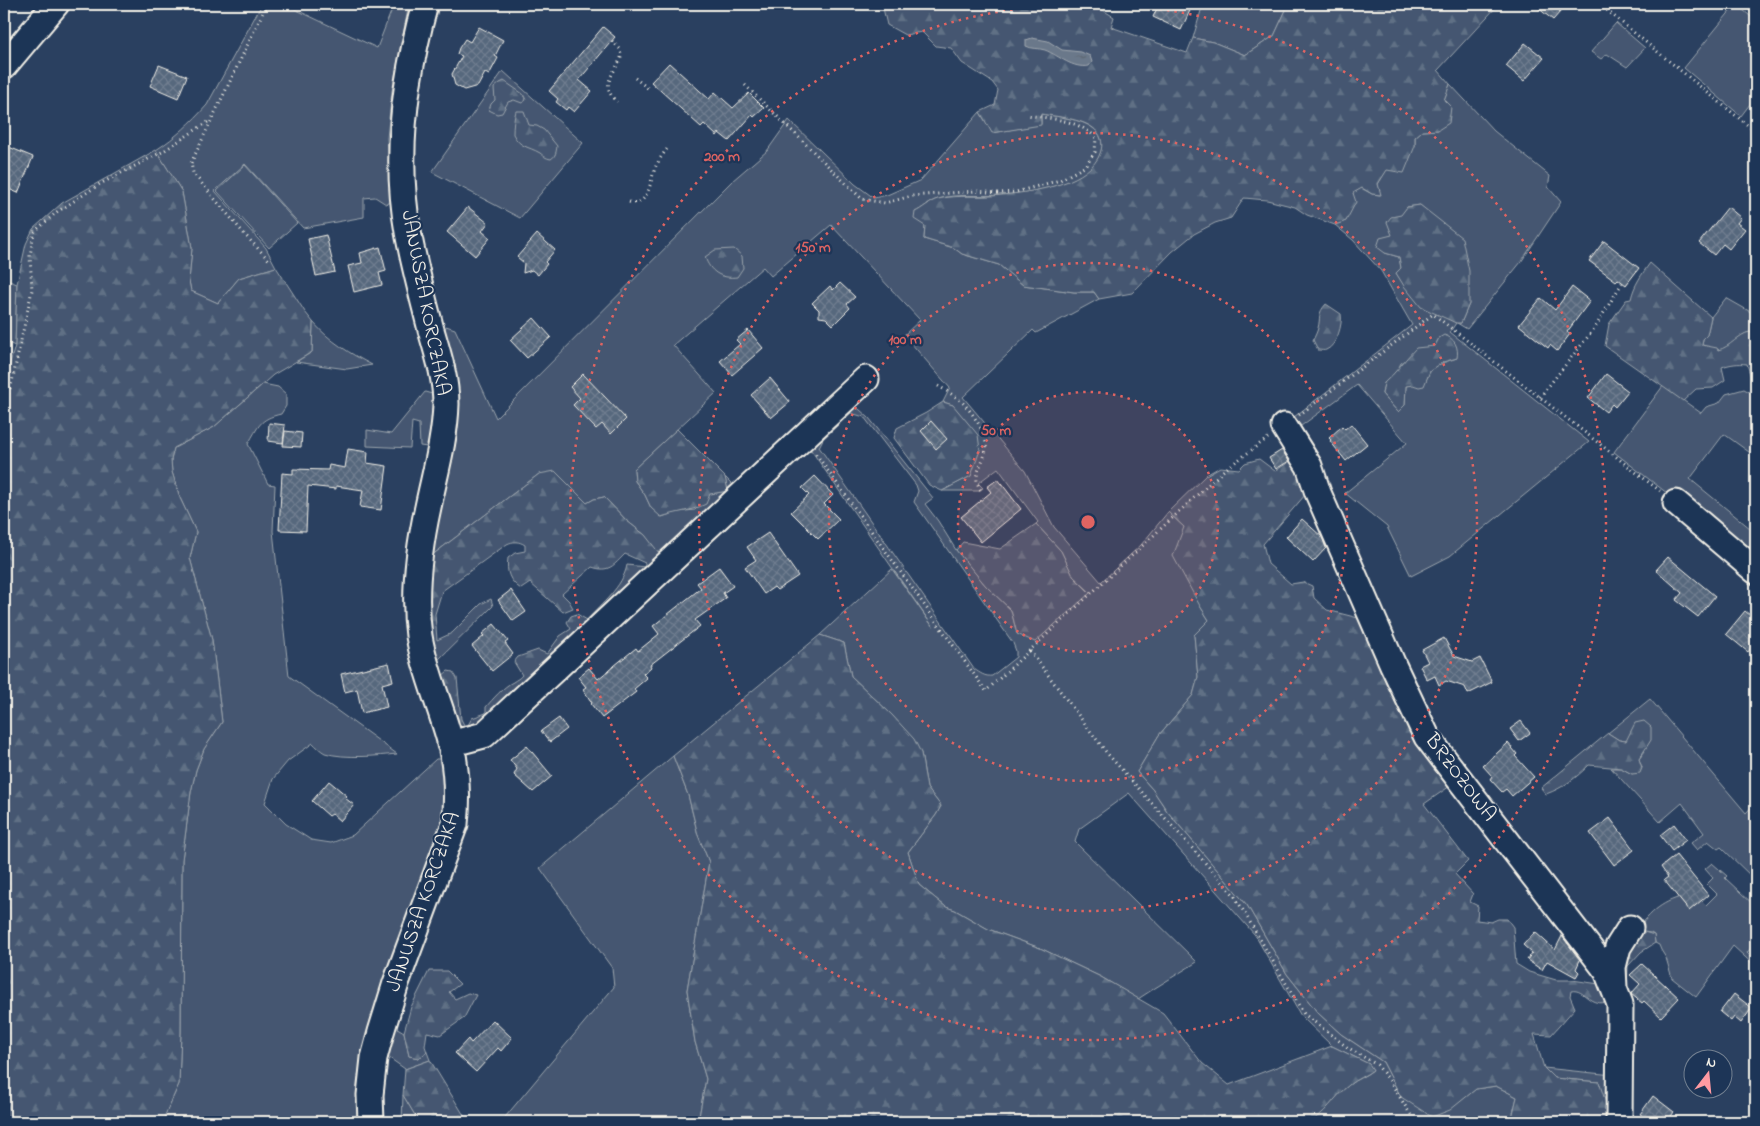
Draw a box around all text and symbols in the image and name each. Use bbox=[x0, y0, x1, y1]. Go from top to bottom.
text: 200 m bbox=[703, 146, 740, 168]
street label: JANUSZA KORCZAKA bbox=[392, 208, 458, 398]
text: 150 m bbox=[795, 237, 831, 259]
text: 100 m bbox=[888, 329, 922, 351]
text: 50 m bbox=[981, 420, 1012, 442]
centre of rings bbox=[1079, 513, 1097, 531]
street label: BRZOZOWA bbox=[1416, 727, 1503, 828]
street label: JANUSZA KORCZAKA bbox=[379, 808, 469, 996]
north arrow bbox=[1682, 1048, 1732, 1098]
text: N bbox=[1704, 1052, 1719, 1074]

